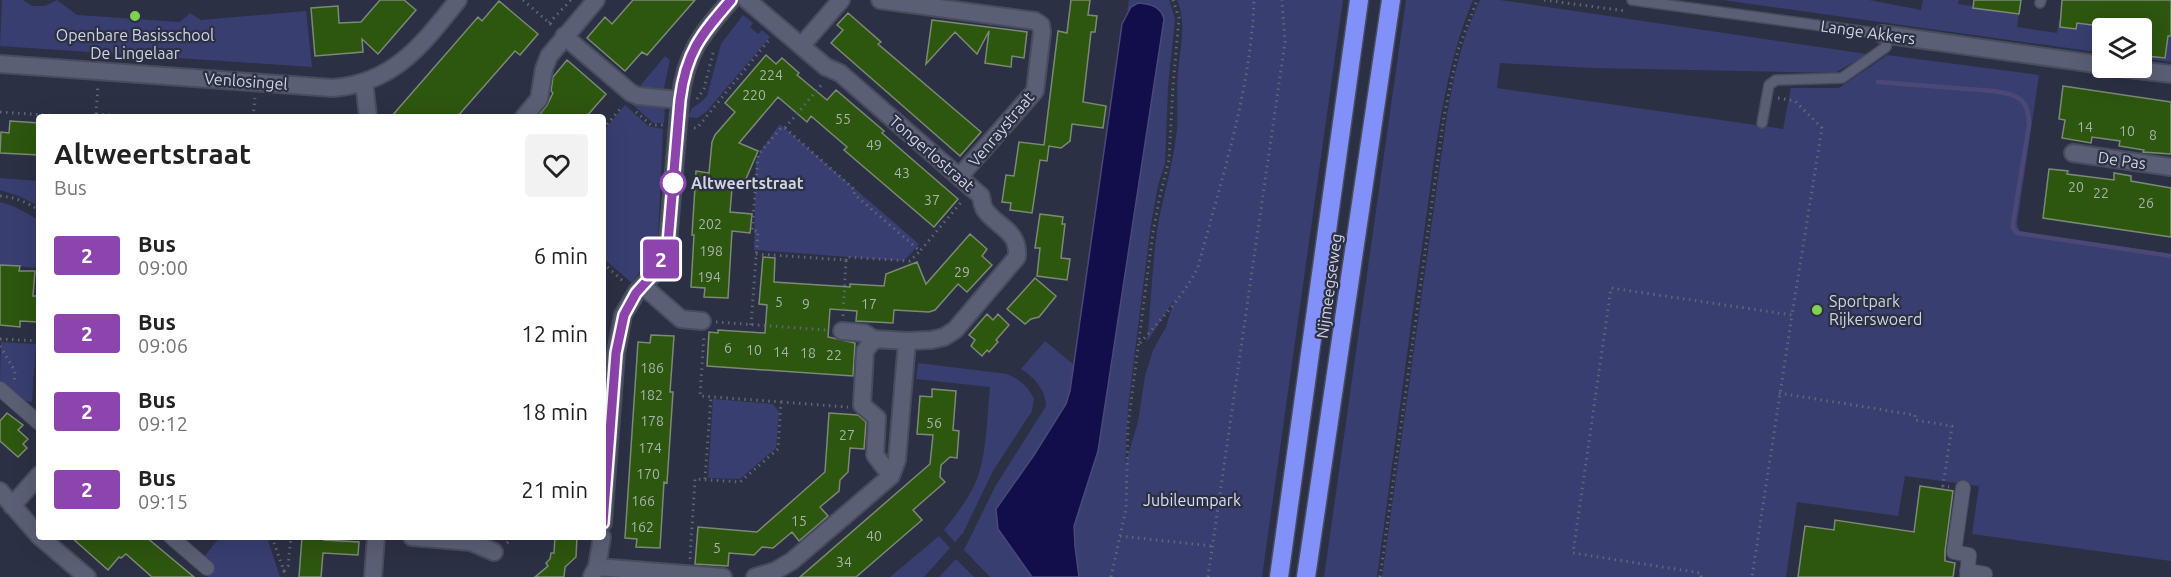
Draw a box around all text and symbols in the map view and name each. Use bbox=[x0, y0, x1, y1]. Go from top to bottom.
marker: Openbare Basisschool De Lingelaar bbox=[128, 9, 142, 23]
street label: Lange Akkers bbox=[1820, 16, 1917, 48]
map controls bbox=[2092, 18, 2152, 78]
button: layers bbox=[2092, 18, 2152, 78]
place label: Openbare Basisschool De Lingelaar bbox=[56, 26, 214, 62]
house number: 224 bbox=[759, 67, 783, 83]
street label: Venlosingel bbox=[204, 69, 288, 93]
house number: 220 bbox=[742, 87, 766, 103]
street label: Venraystraat bbox=[965, 88, 1038, 170]
house number: 55 bbox=[835, 111, 851, 127]
street label: Tongerlostraat bbox=[886, 111, 979, 195]
house number: 14 bbox=[2077, 119, 2093, 135]
house number: 10 bbox=[2119, 123, 2135, 139]
house number: 8 bbox=[2149, 127, 2157, 143]
button: heart bbox=[525, 134, 588, 197]
house number: 49 bbox=[866, 137, 882, 153]
text: Altweertstraat bbox=[54, 138, 251, 169]
street label: De Pas bbox=[2097, 148, 2147, 172]
house number: 43 bbox=[894, 165, 910, 181]
marker: Altweertstraat bbox=[660, 170, 686, 196]
place label: Altweertstraat bbox=[691, 174, 804, 192]
text: Bus bbox=[54, 176, 87, 199]
house number: 20 bbox=[2068, 179, 2084, 195]
house number: 22 bbox=[2093, 185, 2109, 201]
house number: 37 bbox=[924, 192, 940, 208]
house number: 26 bbox=[2138, 195, 2154, 211]
house number: 202 bbox=[698, 216, 722, 232]
text: Bus bbox=[138, 231, 176, 256]
street label: Nijmeegseweg bbox=[1313, 232, 1345, 340]
line badge: 2 bbox=[642, 240, 680, 278]
text: 2 bbox=[81, 243, 93, 267]
text: 6 min bbox=[534, 243, 588, 268]
house number: 198 bbox=[699, 243, 723, 259]
text: 2 bbox=[655, 247, 667, 271]
text: 09:00 bbox=[138, 256, 188, 279]
house number: 29 bbox=[954, 264, 970, 280]
house number: 194 bbox=[697, 269, 721, 285]
place label: Sportpark Rijkerswoerd bbox=[1829, 292, 1922, 328]
house number: 5 bbox=[775, 294, 783, 310]
house number: 9 bbox=[802, 296, 810, 312]
house number: 17 bbox=[861, 296, 877, 312]
marker: Sportpark Rijkerswoerd bbox=[1810, 303, 1824, 317]
text: Bus bbox=[138, 309, 176, 334]
text: 2 bbox=[81, 321, 93, 345]
text: 12 min bbox=[521, 321, 588, 346]
text: 09:06 bbox=[138, 334, 188, 357]
house number: 6 bbox=[724, 340, 732, 356]
house number: 10 bbox=[746, 342, 762, 358]
house number: 14 bbox=[773, 344, 789, 360]
house number: 18 bbox=[800, 345, 816, 361]
house number: 22 bbox=[826, 347, 842, 363]
house number: 186 bbox=[640, 360, 664, 376]
text: Bus bbox=[138, 387, 176, 412]
house number: 182 bbox=[639, 387, 663, 403]
text: 2 bbox=[81, 399, 93, 423]
text: 18 min bbox=[521, 399, 588, 424]
text: 09:12 bbox=[138, 412, 188, 435]
house number: 178 bbox=[640, 413, 664, 429]
house number: 56 bbox=[926, 415, 942, 431]
house number: 27 bbox=[839, 427, 855, 443]
house number: 174 bbox=[638, 440, 662, 456]
text: Bus bbox=[138, 465, 176, 490]
house number: 170 bbox=[636, 466, 660, 482]
text: 2 bbox=[81, 477, 93, 501]
text: 21 min bbox=[521, 477, 588, 502]
text: 09:15 bbox=[138, 490, 188, 513]
park label: Jubileumpark bbox=[1143, 491, 1241, 509]
house number: 166 bbox=[631, 493, 655, 509]
house number: 15 bbox=[791, 513, 807, 529]
house number: 162 bbox=[630, 519, 654, 535]
house number: 40 bbox=[866, 528, 882, 544]
house number: 5 bbox=[713, 540, 721, 556]
house number: 34 bbox=[836, 554, 852, 570]

